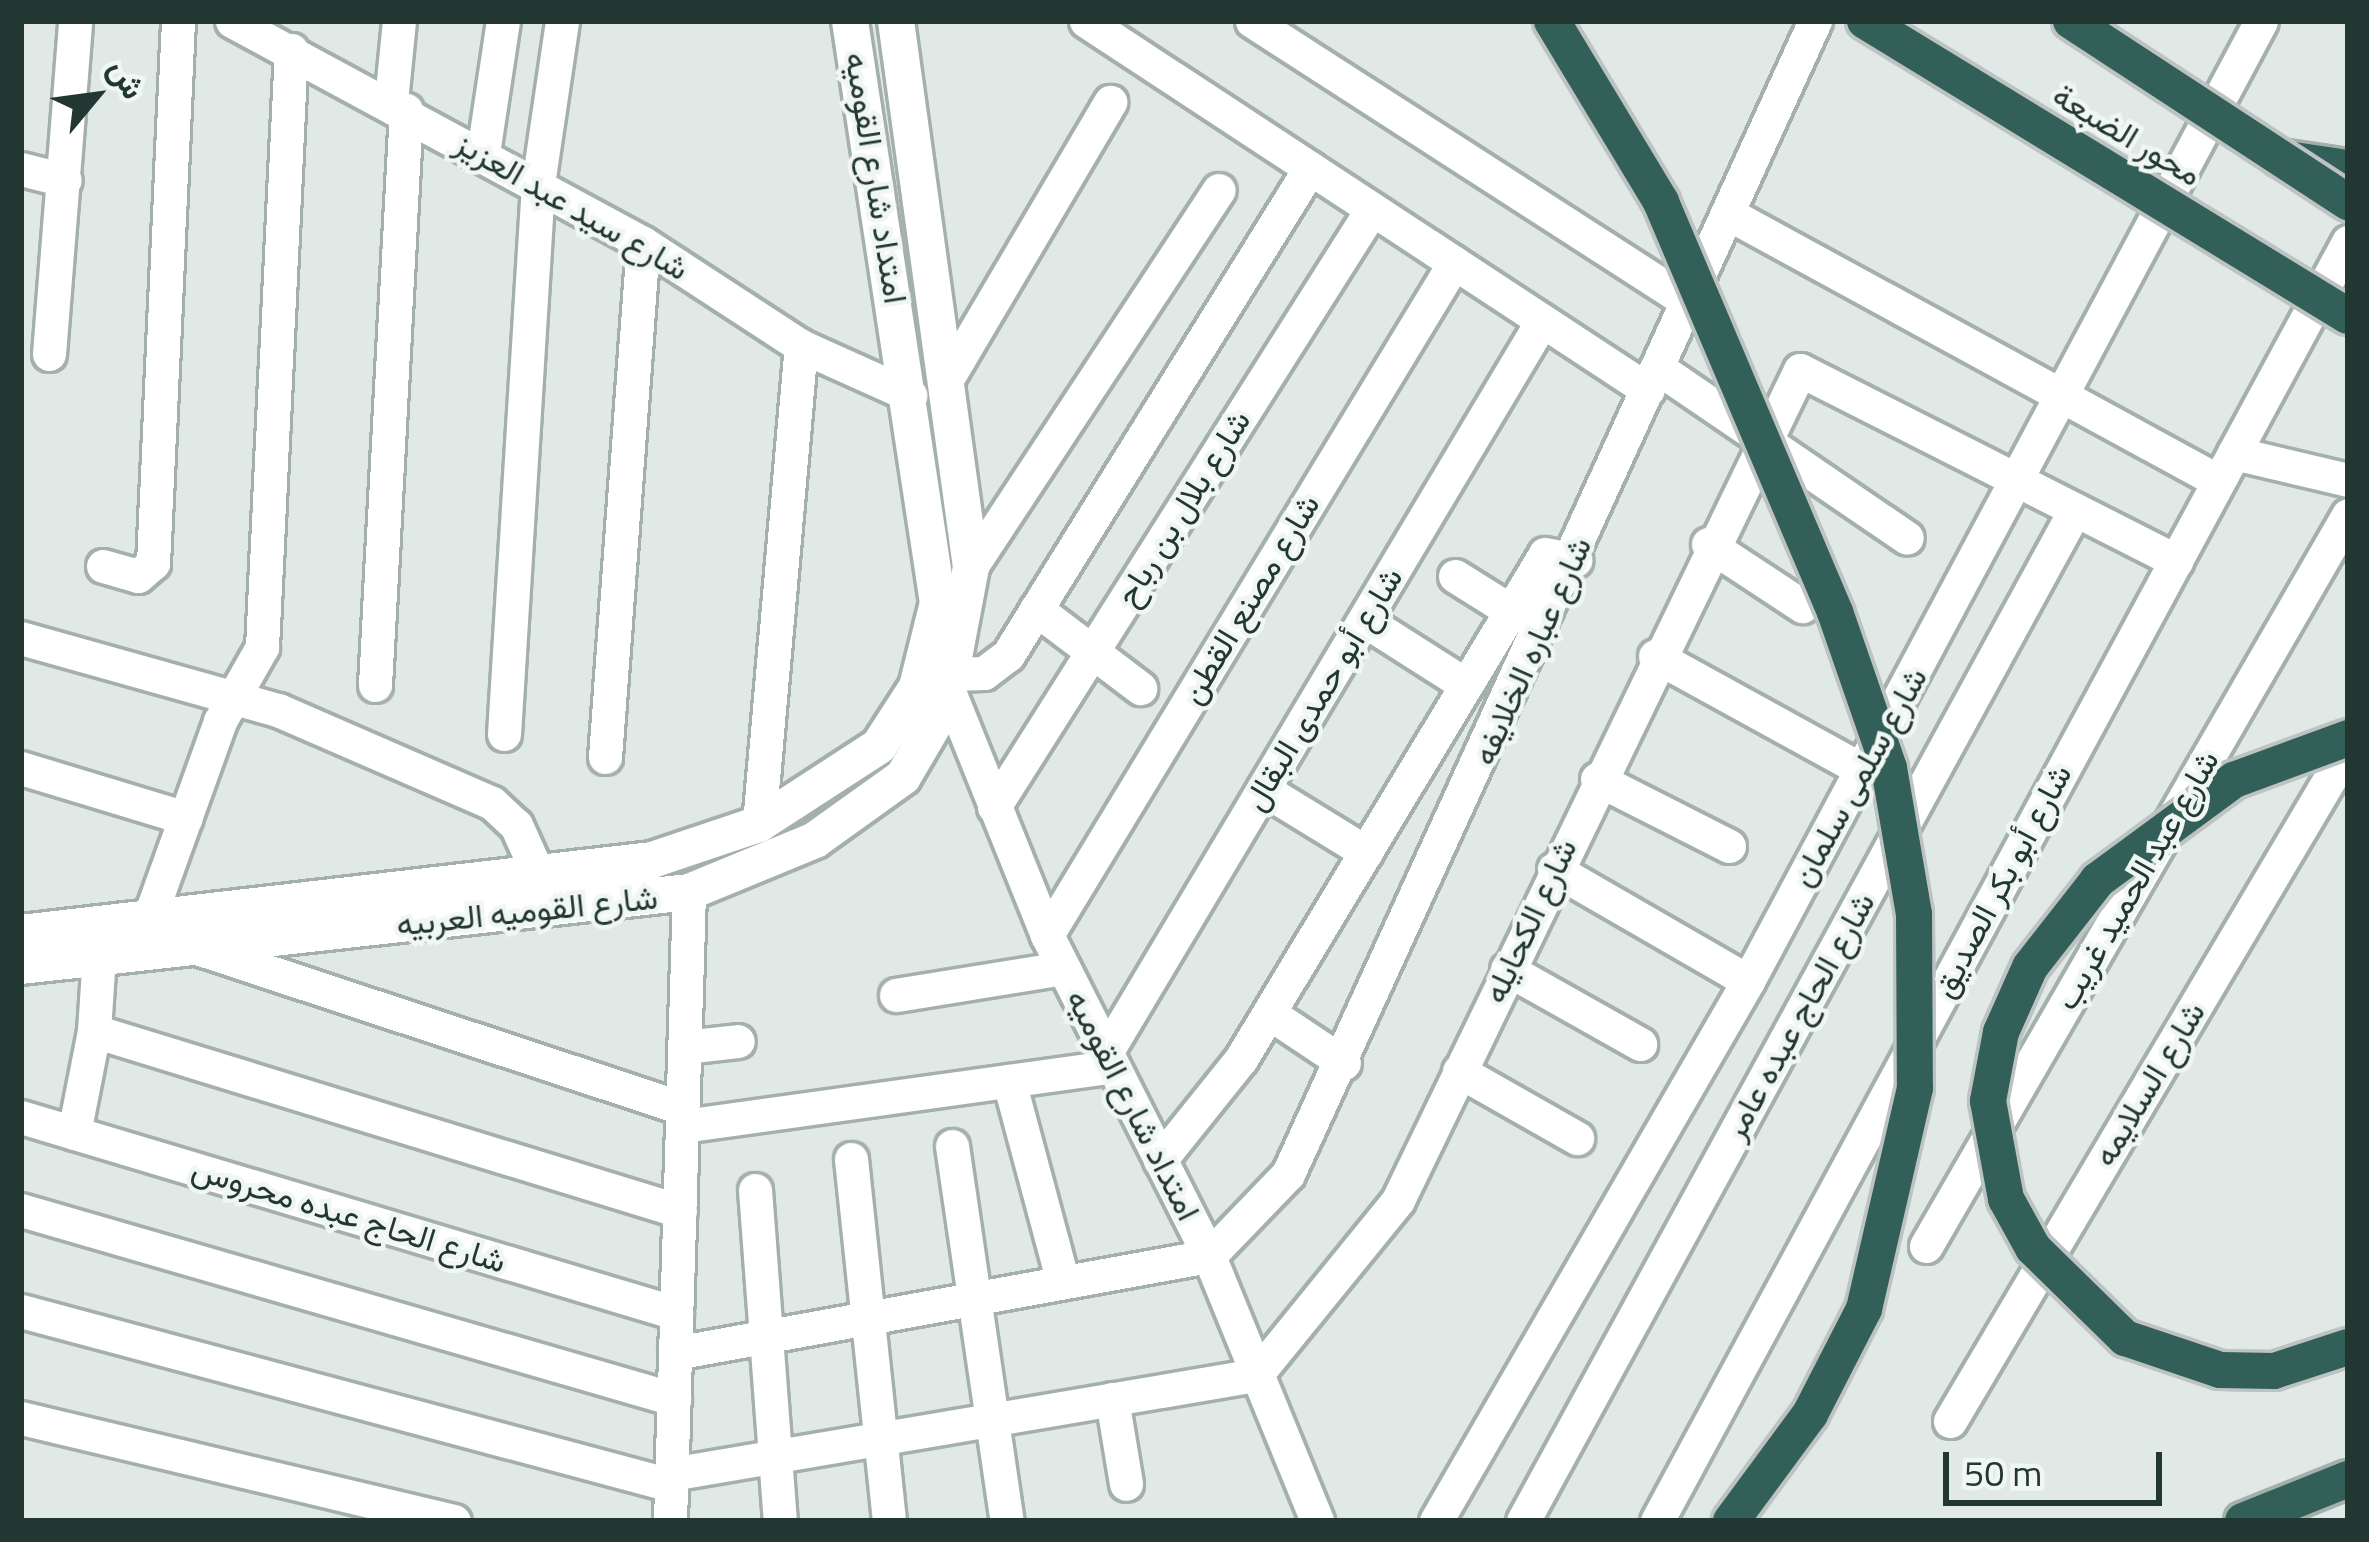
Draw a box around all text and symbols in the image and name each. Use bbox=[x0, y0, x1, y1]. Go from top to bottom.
north arrow bbox=[36, 36, 156, 156]
text: ش bbox=[96, 49, 159, 108]
street label: امتداد شارع القوميه bbox=[837, 50, 915, 306]
street label: محور الضبعة bbox=[2046, 75, 2208, 195]
street label: شارع سيد عبد العزيز bbox=[448, 123, 696, 289]
street label: شارع بلال بن رباح bbox=[1107, 403, 1259, 613]
street label: شارع مصنع القطن bbox=[1172, 487, 1328, 711]
street label: شارع عباره الخلايفه bbox=[1464, 531, 1600, 771]
street label: شارع أبو حمدى البقال bbox=[1235, 560, 1411, 818]
street label: شارع سلمى سلمان bbox=[1782, 660, 1936, 894]
street label: شارع عبد الحميد غريب bbox=[2047, 743, 2227, 1017]
street label: شارع أبو بكر الصديق bbox=[1924, 758, 2080, 1004]
street label: شارع الكحايله bbox=[1475, 833, 1585, 1009]
street label: شارع القوميه العربيه bbox=[394, 878, 660, 944]
street label: شارع الحاج عبده عامر bbox=[1715, 886, 1883, 1146]
street label: امتداد شارع القوميه bbox=[1058, 983, 1208, 1227]
street label: شارع السلايمه bbox=[2084, 995, 2214, 1173]
street label: شارع الحاج عبده محروس bbox=[187, 1148, 511, 1282]
scale bar bbox=[1949, 1428, 2168, 1502]
text: 50 m bbox=[1964, 1445, 2042, 1500]

